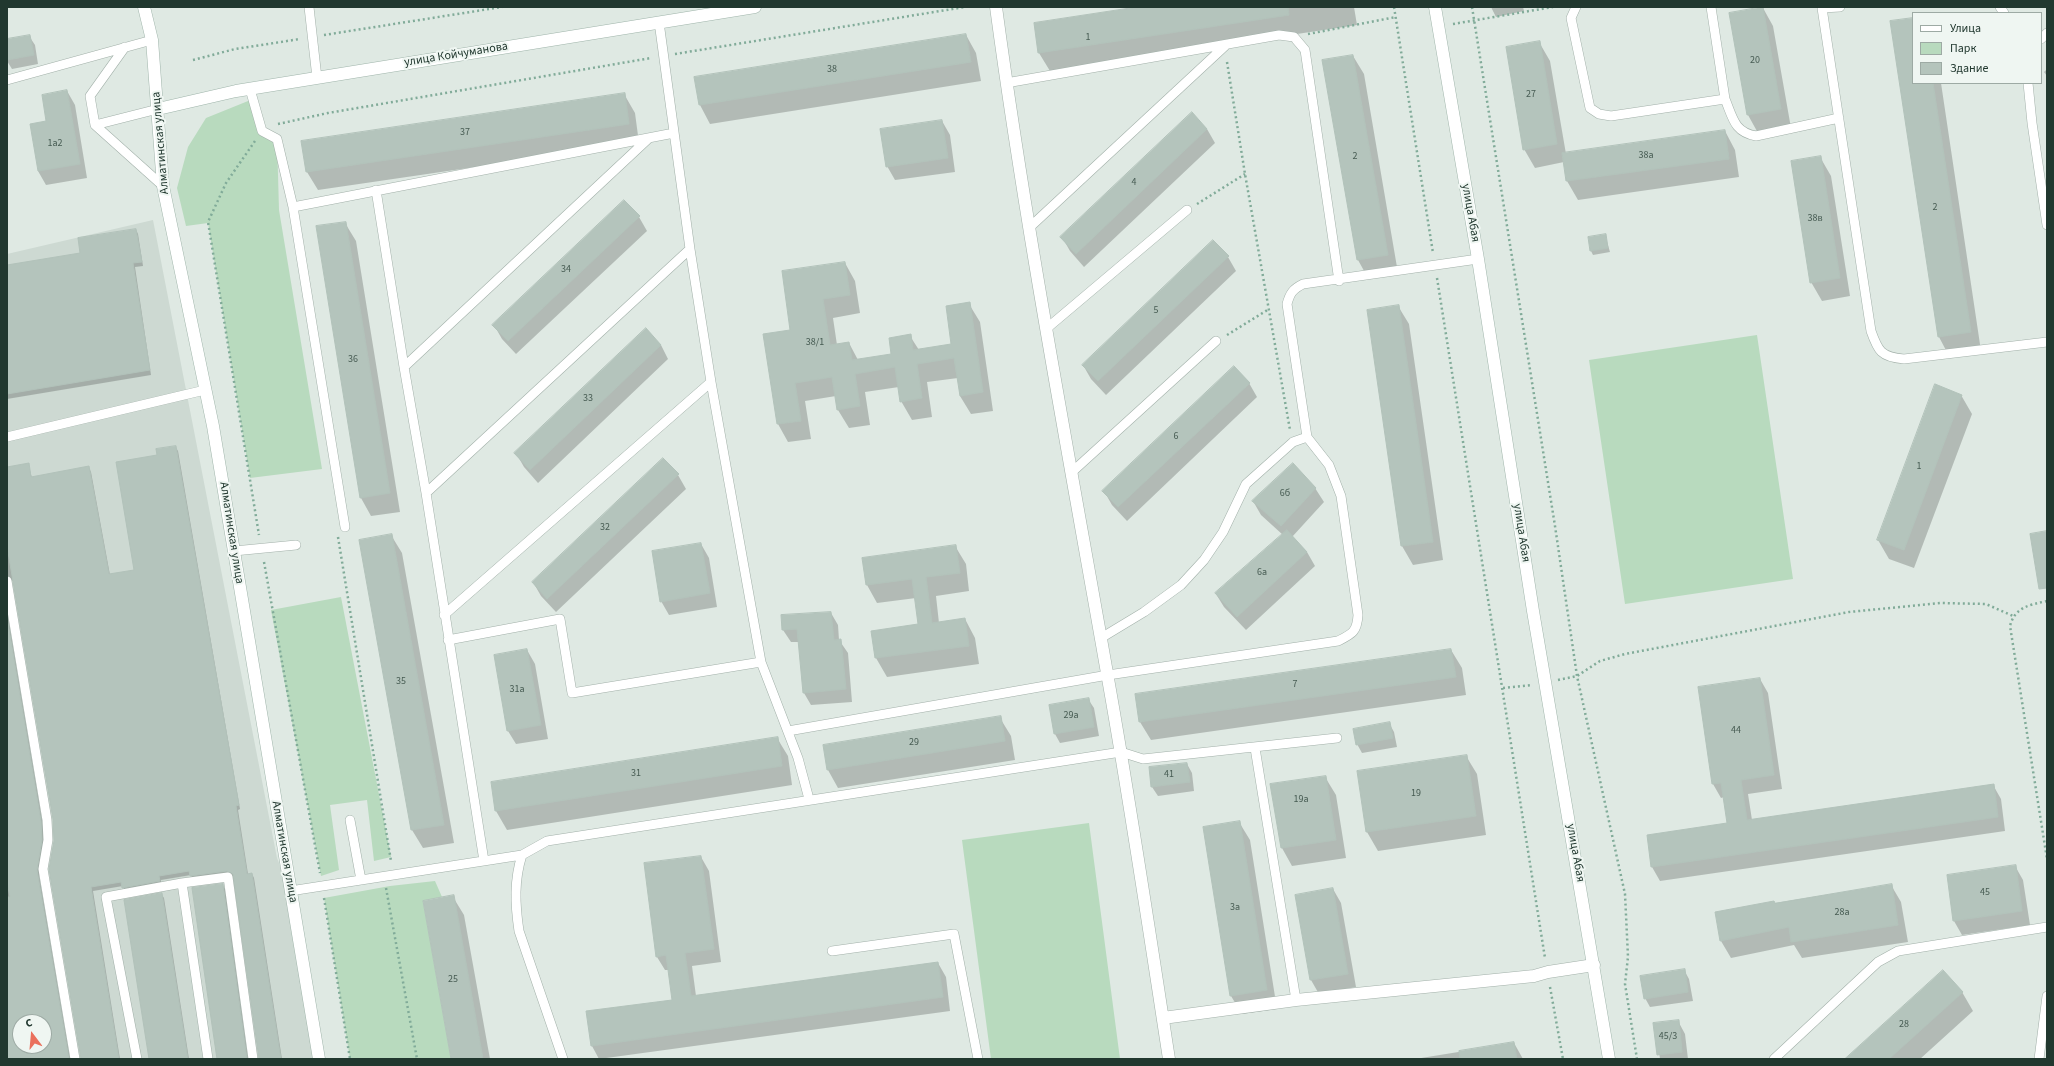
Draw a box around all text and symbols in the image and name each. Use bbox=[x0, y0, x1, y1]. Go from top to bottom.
legend bbox=[1912, 12, 2042, 84]
text: Улица bbox=[1950, 20, 1981, 37]
house number: 1 bbox=[1086, 32, 1090, 44]
street label: улица Койчуманова bbox=[403, 40, 509, 70]
text: Парк bbox=[1950, 40, 1976, 57]
house number: 20 bbox=[1750, 55, 1760, 67]
text: Здание bbox=[1950, 60, 1989, 77]
house number: 38 bbox=[827, 64, 837, 76]
house number: 27 bbox=[1526, 89, 1536, 101]
street label: Алматинская улица bbox=[149, 91, 173, 195]
house number: 37 bbox=[460, 127, 470, 139]
house number: 1а2 bbox=[48, 138, 62, 150]
house number: 38a bbox=[1639, 150, 1653, 162]
house number: 2 bbox=[1353, 151, 1357, 163]
house number: 4 bbox=[1132, 177, 1136, 189]
street label: улица Абая bbox=[1458, 183, 1482, 243]
house number: 2 bbox=[1933, 202, 1937, 214]
house number: 38в bbox=[1807, 213, 1823, 225]
house number: 34 bbox=[561, 264, 571, 276]
house number: 5 bbox=[1154, 305, 1158, 317]
house number: 38/1 bbox=[806, 337, 824, 349]
house number: 36 bbox=[348, 354, 358, 366]
house number: 33 bbox=[583, 393, 593, 405]
house number: 6 bbox=[1174, 431, 1178, 443]
house number: 1 bbox=[1917, 461, 1921, 473]
street label: Алматинская улица bbox=[216, 481, 246, 585]
house number: 6б bbox=[1280, 488, 1290, 500]
street label: улица Абая bbox=[1509, 503, 1533, 563]
house number: 32 bbox=[600, 522, 610, 534]
house number: 6a bbox=[1257, 567, 1267, 579]
house number: 35 bbox=[396, 676, 406, 688]
house number: 7 bbox=[1293, 679, 1297, 691]
house number: 31a bbox=[510, 684, 524, 696]
house number: 29а bbox=[1064, 710, 1078, 722]
house number: 44 bbox=[1731, 725, 1741, 737]
house number: 29 bbox=[909, 737, 919, 749]
house number: 31 bbox=[631, 768, 641, 780]
house number: 41 bbox=[1164, 769, 1174, 781]
house number: 19 bbox=[1411, 788, 1421, 800]
house number: 19а bbox=[1294, 794, 1308, 806]
street label: Алматинская улица bbox=[268, 800, 300, 904]
street label: улица Абая bbox=[1563, 823, 1587, 883]
house number: 45 bbox=[1980, 887, 1990, 899]
house number: 3a bbox=[1230, 902, 1240, 914]
house number: 28а bbox=[1835, 907, 1849, 919]
house number: 25 bbox=[448, 974, 458, 986]
north arrow bbox=[12, 1014, 52, 1054]
text: С bbox=[24, 1015, 34, 1031]
house number: 28 bbox=[1899, 1019, 1909, 1031]
house number: 45/3 bbox=[1659, 1031, 1677, 1043]

